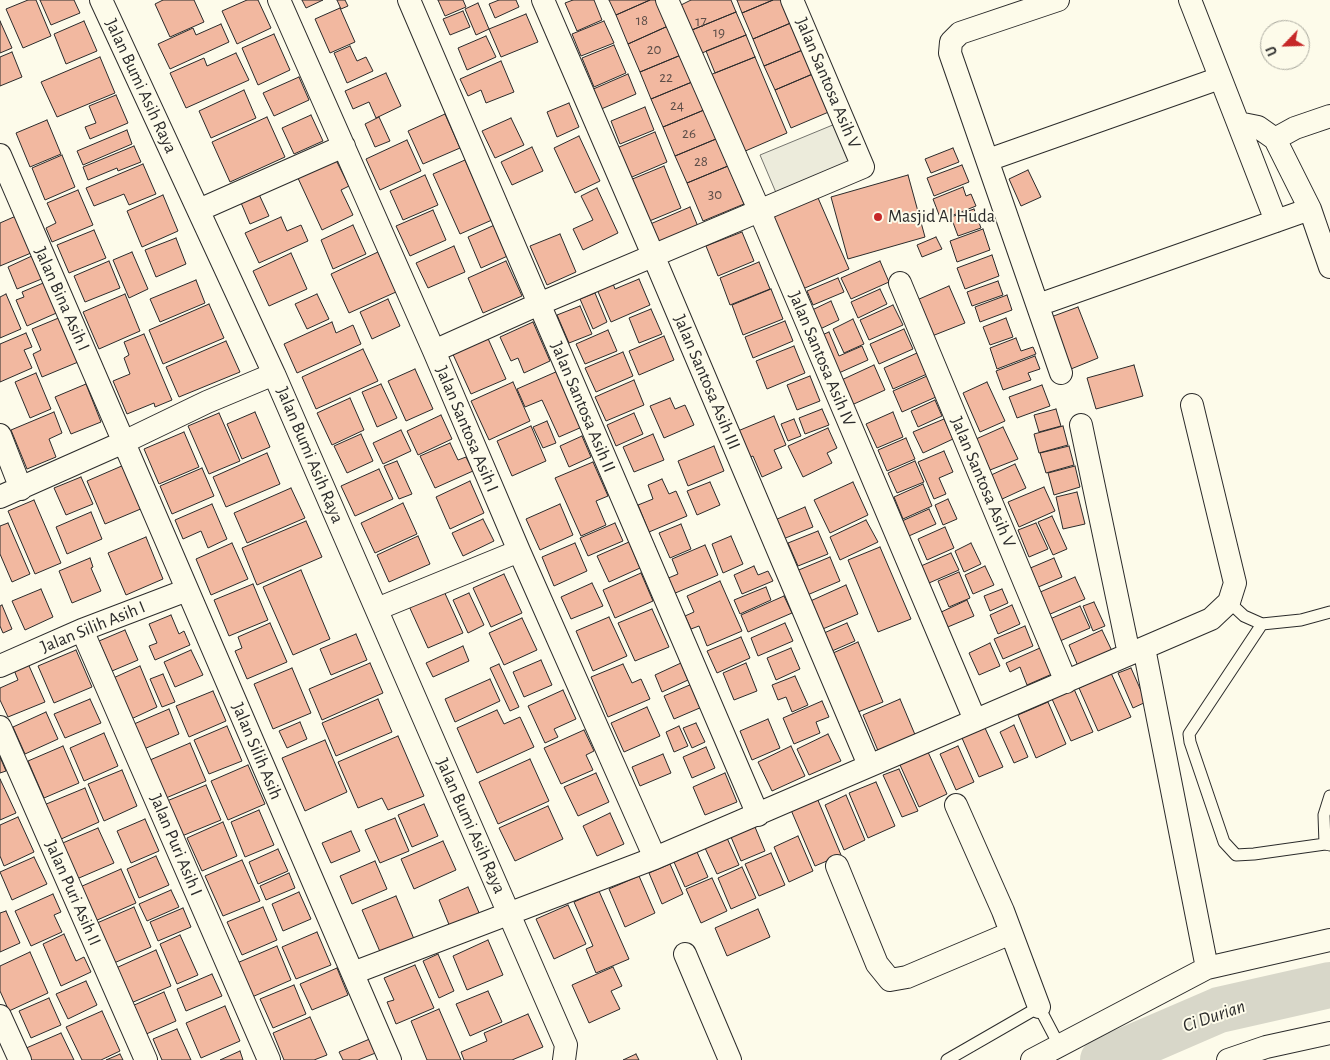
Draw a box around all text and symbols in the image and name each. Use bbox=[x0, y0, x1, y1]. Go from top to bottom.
house number: 18 bbox=[636, 11, 648, 29]
house number: 17 bbox=[695, 12, 707, 30]
street label: Jalan Santosa Asih V bbox=[791, 14, 865, 152]
street label: Jalan Bumi Asih Raya bbox=[100, 15, 182, 157]
north arrow bbox=[1260, 20, 1310, 70]
house number: 19 bbox=[713, 23, 725, 41]
house number: 20 bbox=[647, 40, 661, 58]
text: U bbox=[1264, 44, 1280, 58]
house number: 22 bbox=[659, 68, 673, 86]
house number: 24 bbox=[670, 96, 684, 114]
house number: 26 bbox=[682, 124, 696, 142]
house number: 28 bbox=[694, 152, 708, 170]
house number: 30 bbox=[708, 185, 722, 203]
place label: Masjid Al Huda bbox=[888, 206, 995, 228]
marker: Masjid Al Huda bbox=[872, 211, 884, 223]
street label: Jalan Bina Asih I bbox=[29, 244, 95, 354]
street label: Jalan Santosa Asih IV bbox=[784, 288, 860, 430]
street label: Jalan Santosa Asih III bbox=[669, 311, 745, 453]
street label: Jalan Santosa Asih II bbox=[546, 339, 620, 475]
street label: Jalan Santosa Asih I bbox=[431, 363, 503, 495]
street label: Jalan Bumi Asih Raya bbox=[272, 384, 348, 526]
street label: Jalan Santosa Asih V bbox=[946, 413, 1020, 551]
street label: Jalan Silih Asih I bbox=[38, 596, 148, 658]
street label: Jalan Silih Asih bbox=[227, 699, 287, 803]
street label: Jalan Bumi Asih Raya bbox=[431, 755, 511, 897]
street label: Jalan Puri Asih I bbox=[145, 791, 207, 899]
street label: Jalan Puri Asih II bbox=[40, 837, 106, 949]
water label: Ci Durian bbox=[1180, 995, 1248, 1037]

